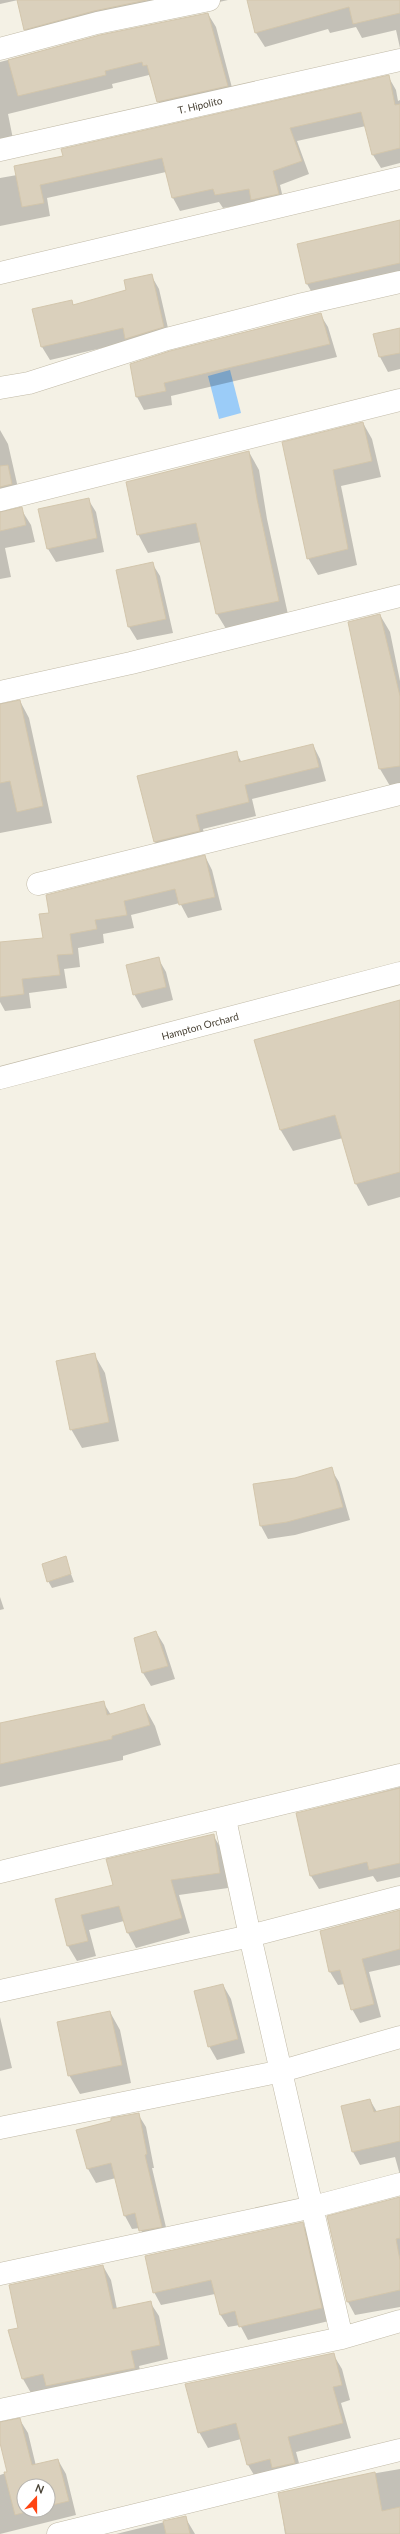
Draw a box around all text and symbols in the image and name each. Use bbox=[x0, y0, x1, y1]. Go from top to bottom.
street label: T. Hipolito bbox=[177, 94, 224, 116]
street label: Hampton Orchard bbox=[160, 1010, 240, 1042]
north arrow bbox=[16, 2478, 56, 2518]
text: N bbox=[33, 2481, 46, 2496]

